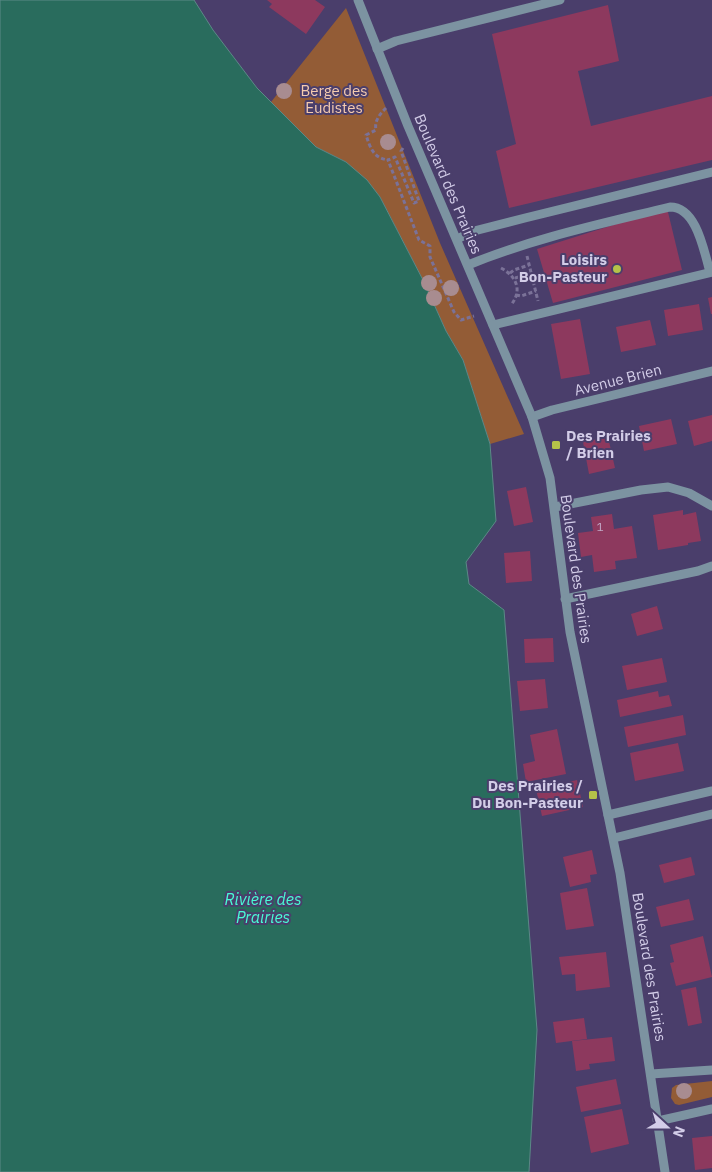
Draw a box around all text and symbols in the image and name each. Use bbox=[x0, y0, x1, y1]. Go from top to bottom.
park label: Berge des Eudistes bbox=[300, 81, 368, 117]
street label: Boulevard des Prairies bbox=[410, 111, 487, 257]
place label: Loisirs Bon-Pasteur bbox=[519, 250, 607, 286]
marker: Loisirs Bon-Pasteur bbox=[611, 263, 623, 275]
street label: Avenue Brien bbox=[572, 359, 664, 400]
place label: Des Prairies / Brien bbox=[566, 426, 651, 462]
marker: Des Prairies / Brien bbox=[550, 439, 562, 451]
street label: Boulevard des Prairies bbox=[557, 493, 596, 645]
house number: 1 bbox=[596, 519, 604, 534]
place label: Des Prairies / Du Bon-Pasteur bbox=[472, 776, 583, 812]
marker: Des Prairies / Du Bon-Pasteur bbox=[587, 789, 599, 801]
water label: Rivière des Prairies bbox=[224, 889, 302, 927]
street label: Boulevard des Prairies bbox=[628, 891, 671, 1043]
north arrow bbox=[642, 1102, 692, 1152]
text: N bbox=[669, 1124, 689, 1140]

